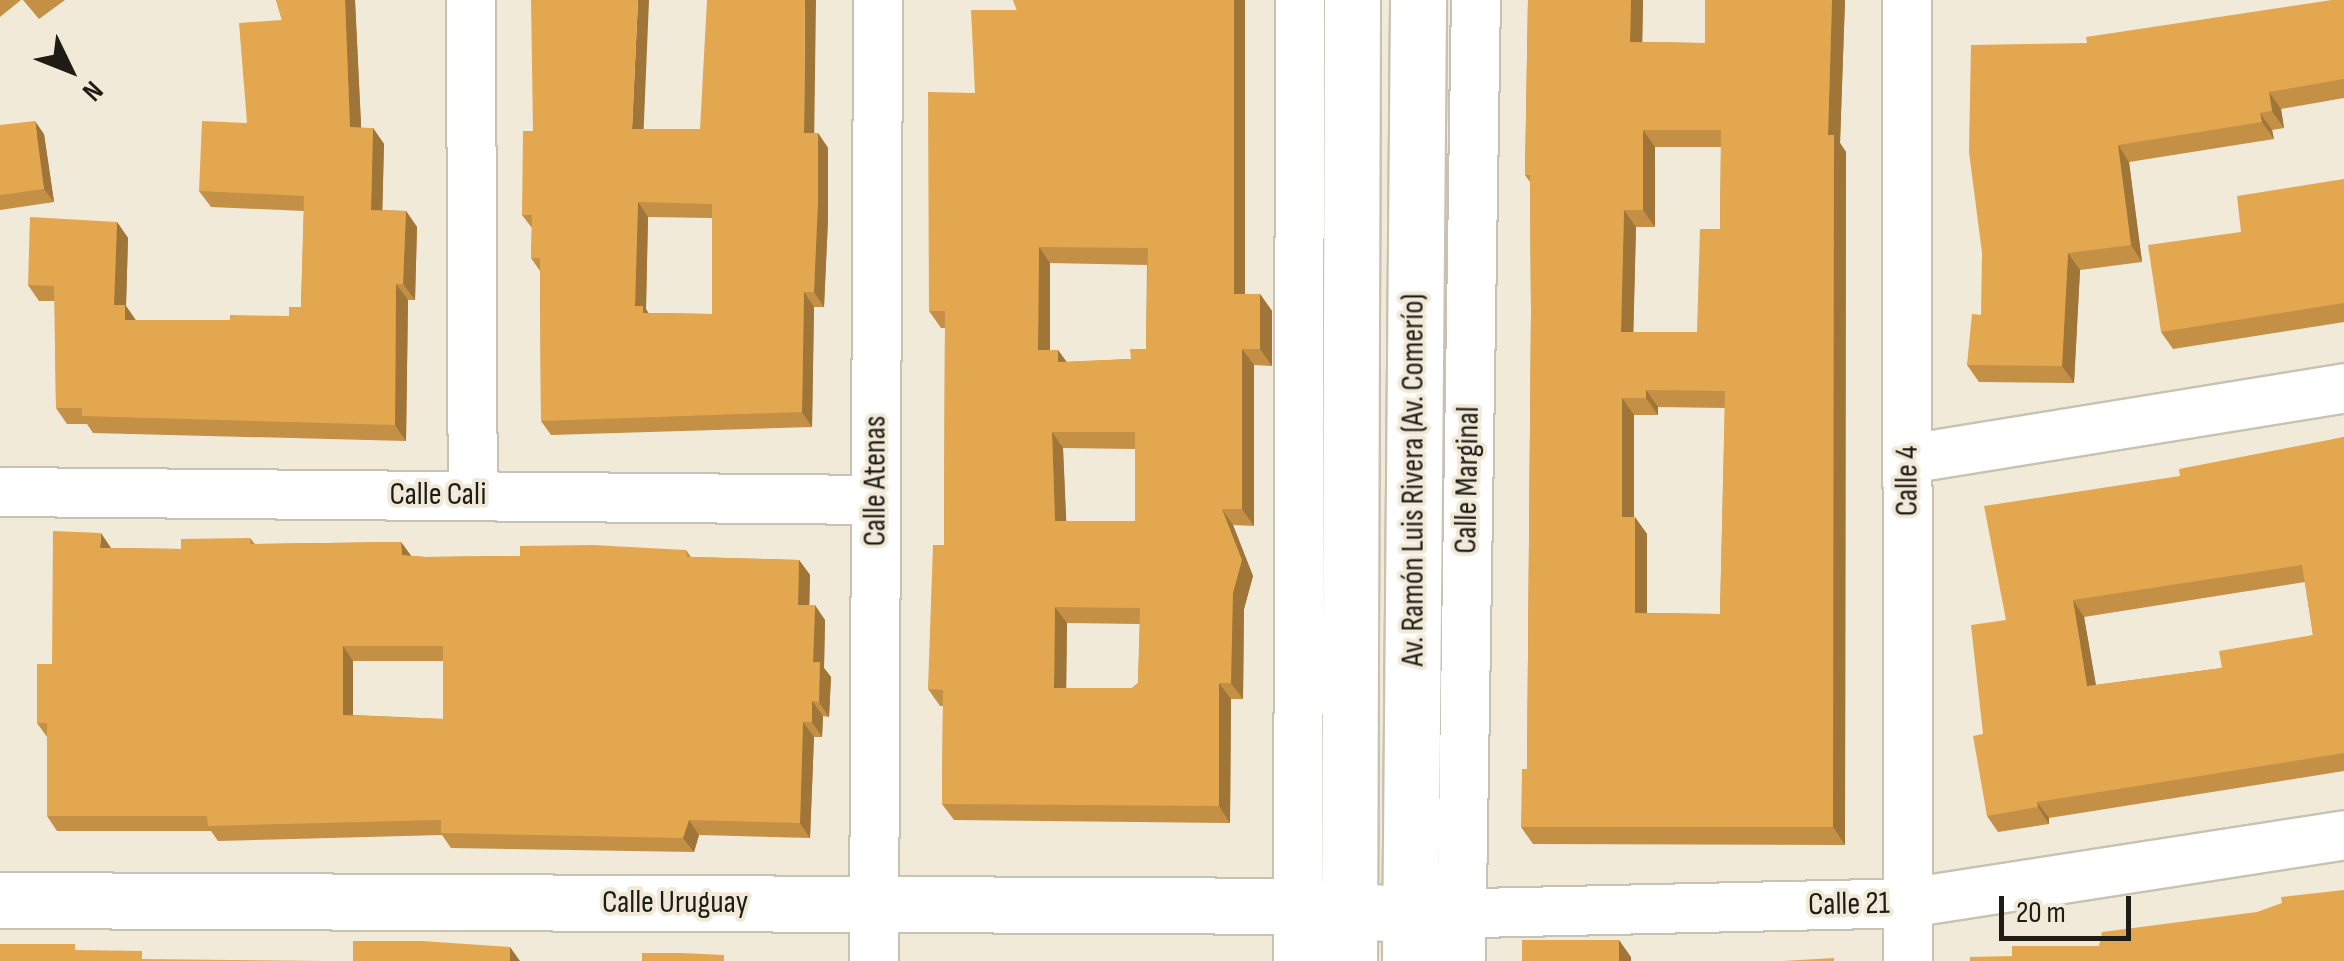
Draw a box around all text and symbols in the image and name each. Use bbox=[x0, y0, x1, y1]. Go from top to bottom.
north arrow bbox=[20, 20, 120, 120]
text: N bbox=[75, 74, 109, 108]
street label: Av. Ramón Luis Rivera (Av. Comerío) bbox=[1395, 294, 1433, 666]
street label: Calle Marginal bbox=[1448, 406, 1488, 554]
street label: Calle Atenas bbox=[857, 416, 895, 546]
street label: Calle 4 bbox=[1889, 446, 1927, 516]
street label: Calle Cali bbox=[389, 476, 487, 514]
scale bar bbox=[2004, 876, 2136, 938]
street label: Calle Uruguay bbox=[602, 884, 748, 922]
street label: Calle 21 bbox=[1808, 885, 1890, 925]
text: 20 m bbox=[2016, 895, 2066, 931]

